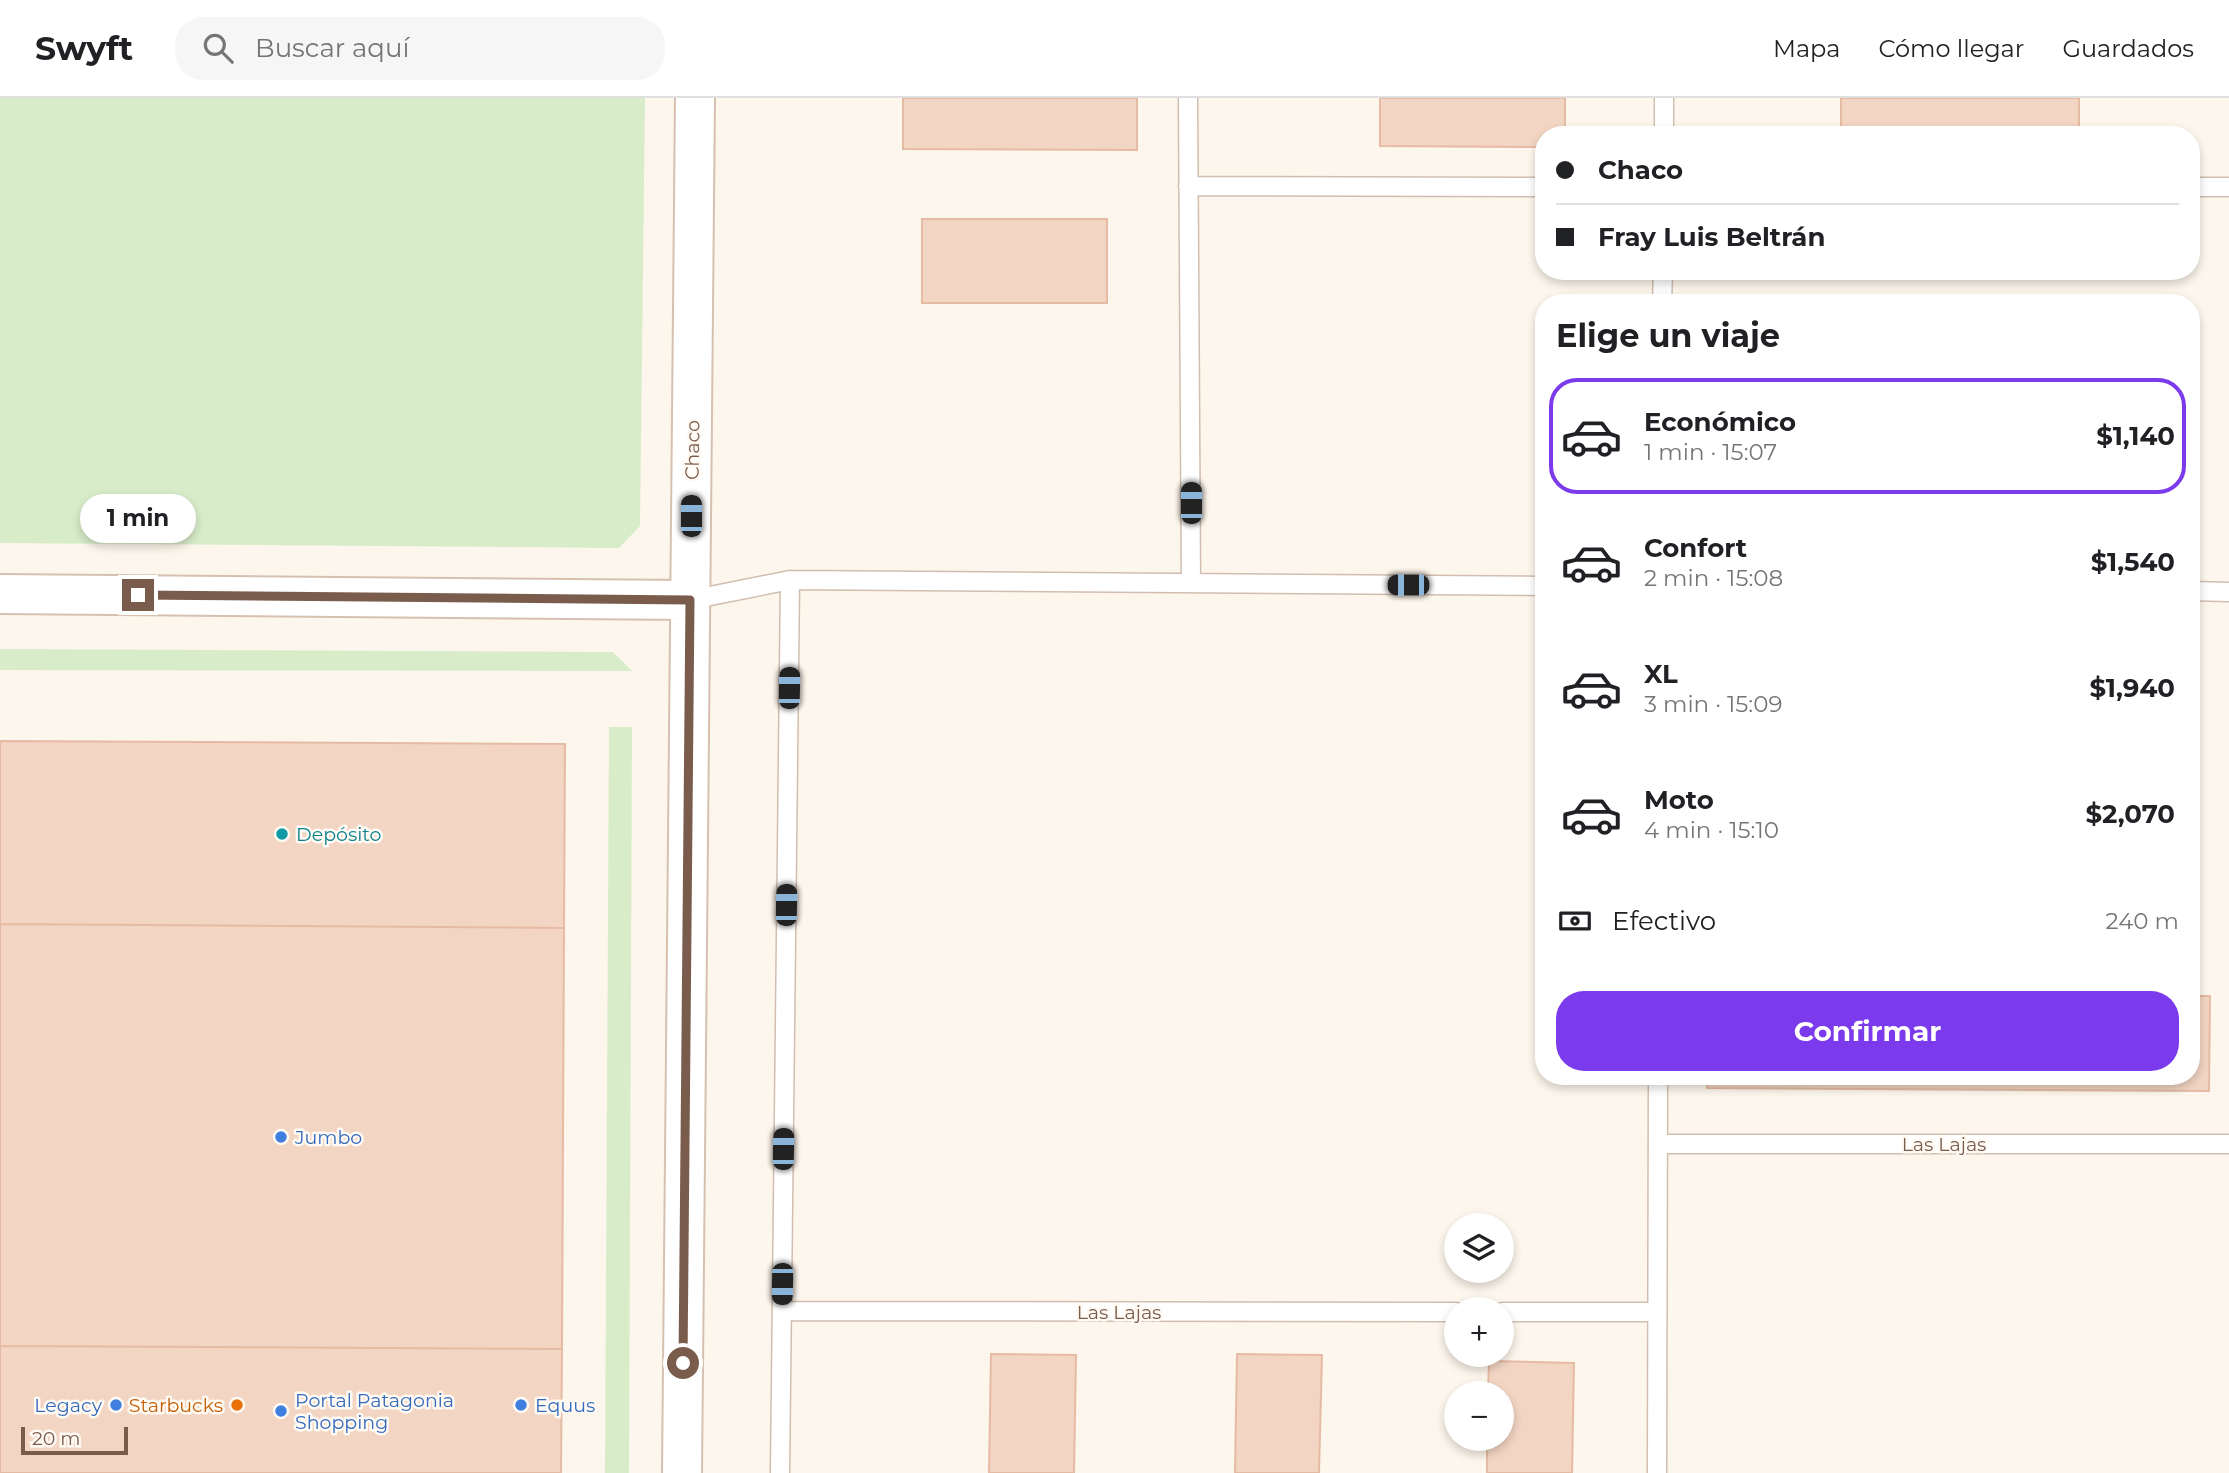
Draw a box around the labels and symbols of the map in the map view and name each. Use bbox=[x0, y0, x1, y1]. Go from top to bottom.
street label: Chaco bbox=[680, 420, 705, 480]
car bbox=[1181, 482, 1202, 524]
callout: 1 min bbox=[80, 494, 196, 542]
car bbox=[681, 495, 702, 537]
car bbox=[1388, 575, 1430, 596]
route end bbox=[122, 579, 154, 611]
car bbox=[779, 667, 800, 709]
place label: Depósito bbox=[296, 823, 382, 846]
marker: Depósito bbox=[274, 826, 290, 842]
car bbox=[776, 884, 797, 926]
place label: Jumbo bbox=[294, 1126, 362, 1149]
car bbox=[773, 1128, 794, 1170]
marker: Jumbo bbox=[273, 1129, 289, 1145]
street label: Las Lajas bbox=[1902, 1133, 1986, 1156]
car bbox=[772, 1263, 793, 1305]
street label: Las Lajas bbox=[1077, 1301, 1161, 1324]
route start bbox=[667, 1347, 699, 1379]
place label: Portal Patagonia Shopping bbox=[295, 1389, 454, 1434]
place label: Legacy bbox=[34, 1394, 103, 1417]
place label: Starbucks bbox=[129, 1394, 223, 1417]
place label: Equus bbox=[535, 1394, 595, 1417]
marker: Legacy bbox=[108, 1397, 124, 1413]
marker: Starbucks bbox=[229, 1397, 245, 1413]
marker: Equus bbox=[513, 1397, 529, 1413]
marker: Portal Patagonia Shopping bbox=[273, 1403, 289, 1419]
scale bar bbox=[21, 1424, 128, 1456]

